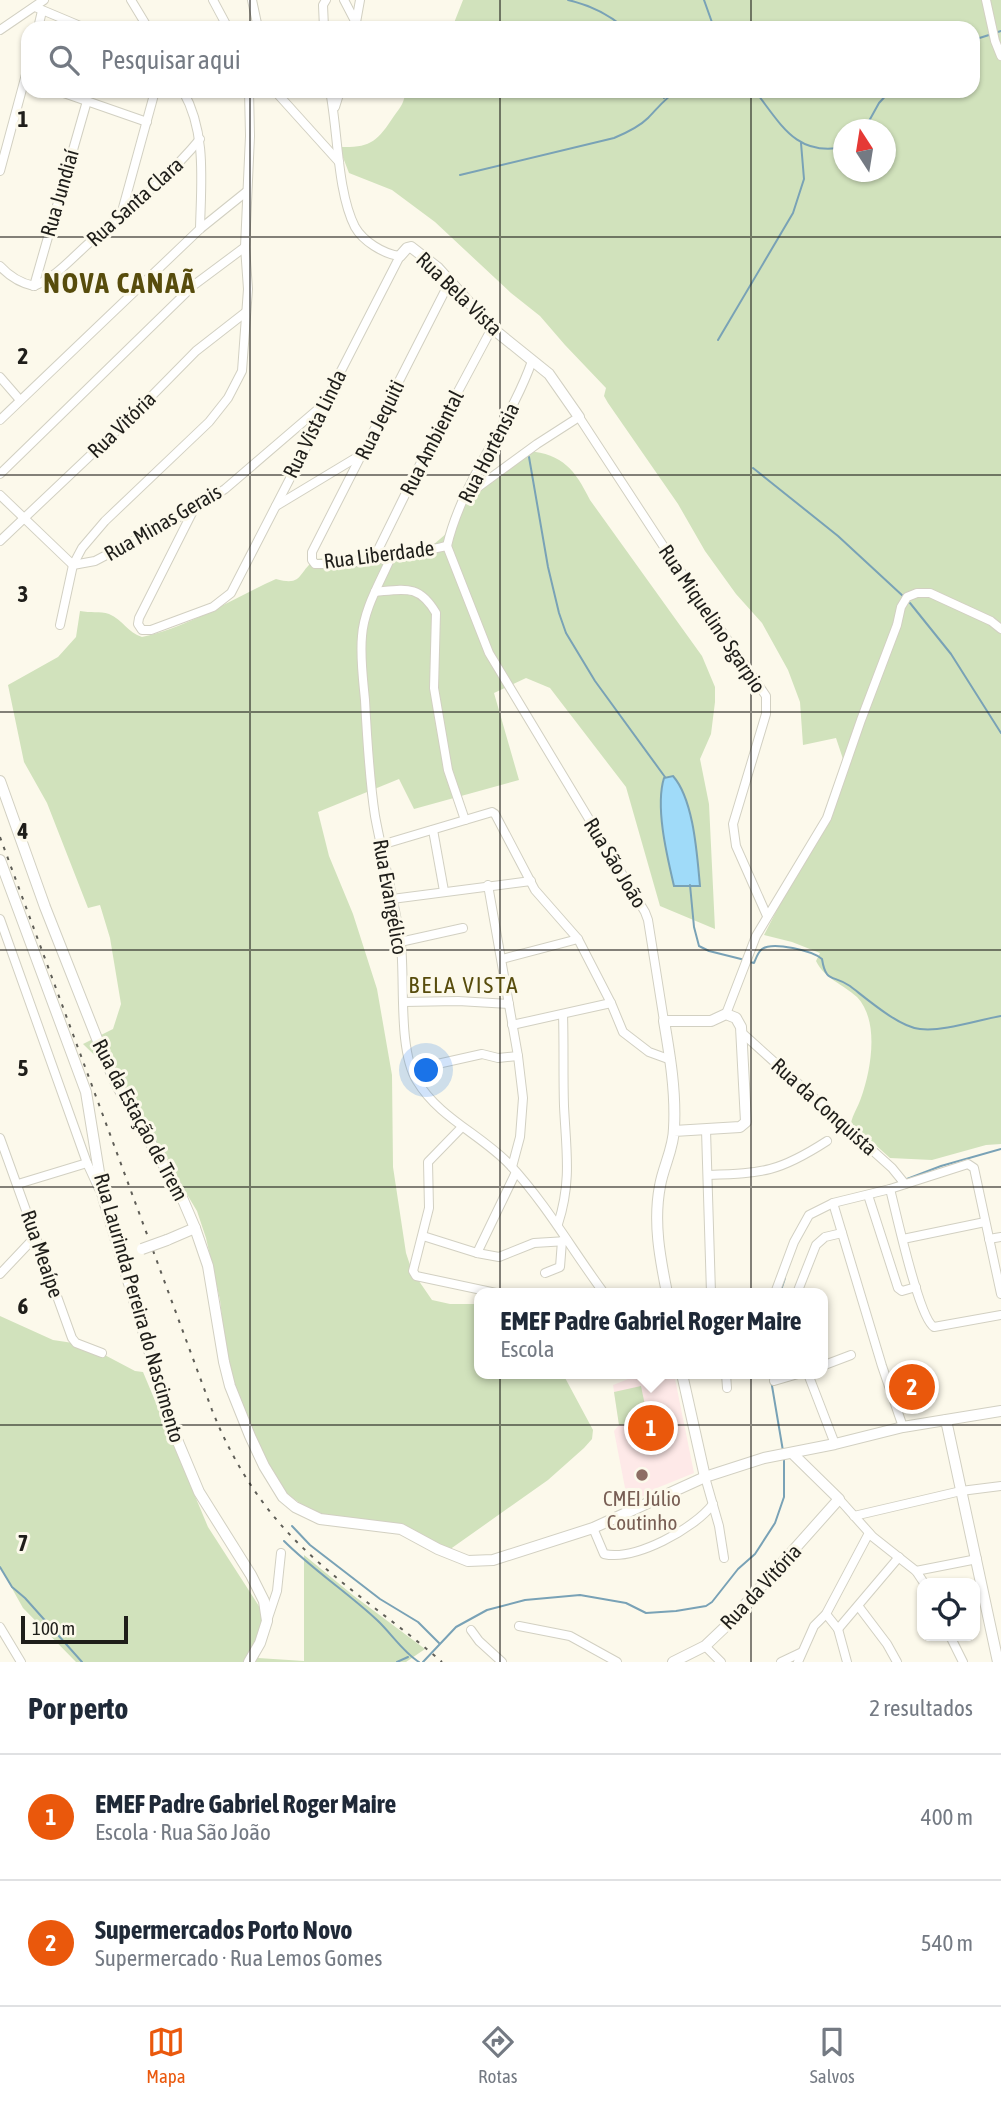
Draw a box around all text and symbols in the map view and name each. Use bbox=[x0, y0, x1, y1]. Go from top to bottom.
search box bbox=[21, 21, 980, 98]
icon: search bbox=[45, 41, 83, 79]
text: Pesquisar aqui bbox=[101, 45, 241, 75]
text: 1 bbox=[18, 106, 29, 132]
north arrow bbox=[833, 119, 896, 182]
street label: Rua Jundiaí bbox=[35, 146, 83, 239]
street label: Rua Santa Clara bbox=[81, 152, 187, 251]
street label: Rua Bela Vista bbox=[412, 247, 507, 340]
district label: NOVA CANAÃ bbox=[43, 267, 197, 299]
text: 2 bbox=[18, 343, 28, 369]
street label: Rua Vista Linda bbox=[278, 366, 351, 482]
street label: Rua Jequiti bbox=[350, 376, 409, 463]
street label: Rua Vitória bbox=[82, 386, 160, 462]
street label: Rua Ambiental bbox=[394, 386, 468, 499]
street label: Rua Hortênsia bbox=[453, 399, 524, 507]
street label: Rua Minas Gerais bbox=[100, 479, 225, 565]
street label: Rua Liberdade bbox=[322, 535, 435, 573]
street label: Rua Miquelino Sgarpio bbox=[654, 540, 771, 697]
text: 3 bbox=[18, 581, 28, 607]
street label: Rua São João bbox=[580, 813, 652, 912]
text: 4 bbox=[17, 818, 29, 844]
street label: Rua Evangélico bbox=[369, 837, 413, 956]
district label: BELA VISTA bbox=[408, 972, 520, 998]
street label: Rua da Estação de Trem bbox=[88, 1035, 194, 1204]
your location bbox=[409, 1053, 443, 1087]
street label: Rua da Conquista bbox=[767, 1053, 882, 1160]
text: 5 bbox=[18, 1055, 29, 1081]
street label: Rua Laurinda Pereira do Nascimento bbox=[90, 1170, 190, 1445]
street label: Rua Meaípe bbox=[17, 1207, 69, 1301]
popup bbox=[474, 1288, 828, 1379]
text: 6 bbox=[18, 1293, 29, 1319]
text: EMEF Padre Gabriel Roger Maire bbox=[500, 1306, 802, 1336]
text: Escola bbox=[500, 1336, 554, 1362]
pin: 2 bbox=[889, 1361, 935, 1413]
pin: 1 bbox=[628, 1402, 674, 1454]
marker: CMEI Júlio Coutinho bbox=[634, 1467, 650, 1483]
place label: CMEI Júlio Coutinho bbox=[603, 1486, 681, 1534]
text: 7 bbox=[18, 1530, 28, 1556]
street label: Rua da Vitória bbox=[715, 1539, 806, 1634]
map controls bbox=[917, 1578, 980, 1641]
button: locate bbox=[917, 1578, 980, 1641]
scale bar bbox=[21, 1613, 128, 1645]
text: 100 m bbox=[32, 1617, 75, 1639]
text: Por perto bbox=[28, 1691, 128, 1725]
text: 2 resultados bbox=[869, 1695, 973, 1721]
text: EMEF Padre Gabriel Roger Maire bbox=[95, 1789, 396, 1819]
text: 1 bbox=[46, 1804, 56, 1830]
text: 400 m bbox=[921, 1804, 973, 1830]
text: Escola · Rua São João bbox=[95, 1819, 271, 1845]
text: Supermercados Porto Novo bbox=[95, 1915, 353, 1945]
text: 2 bbox=[46, 1930, 56, 1956]
text: 540 m bbox=[921, 1930, 973, 1956]
text: Supermercado · Rua Lemos Gomes bbox=[95, 1945, 382, 1971]
tab: Mapa bbox=[146, 2023, 186, 2087]
tab: Rotas bbox=[478, 2023, 517, 2087]
tab: Salvos bbox=[810, 2023, 855, 2087]

